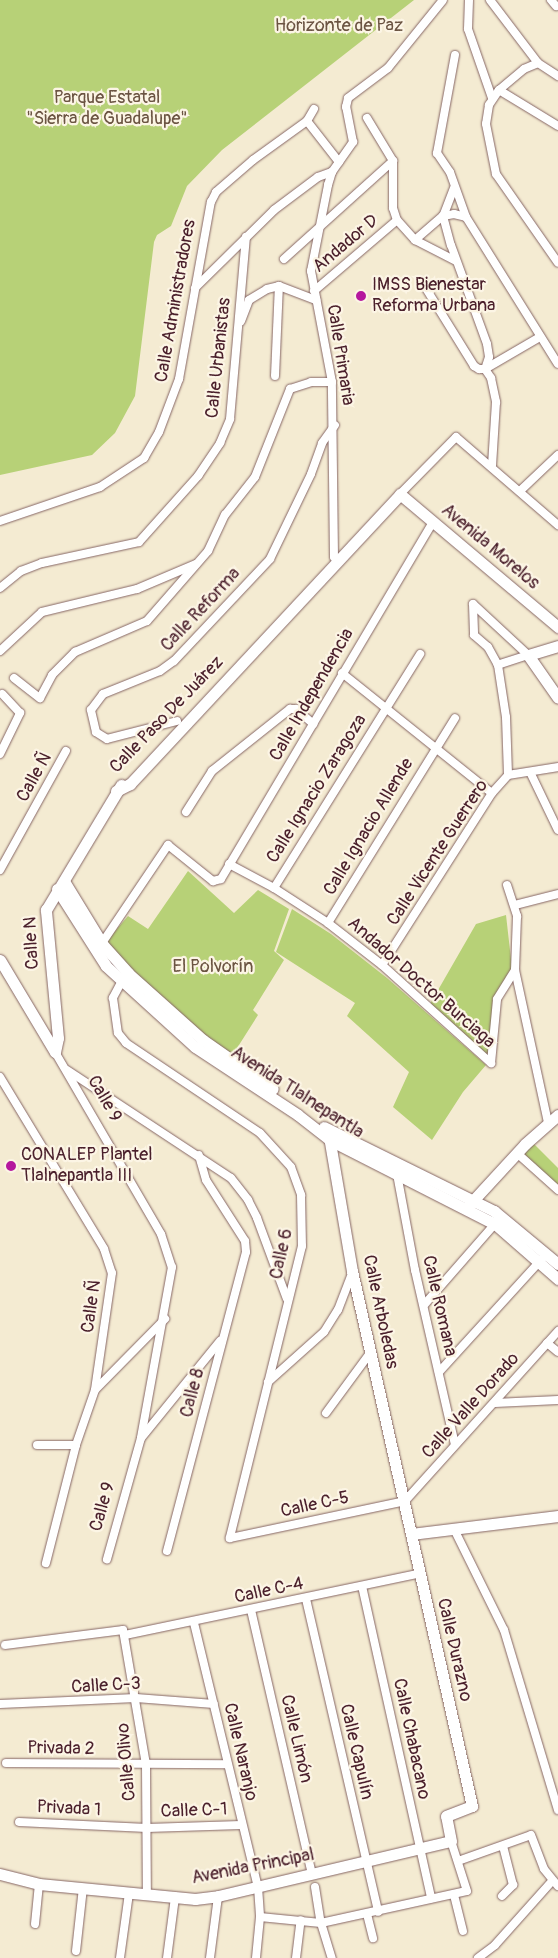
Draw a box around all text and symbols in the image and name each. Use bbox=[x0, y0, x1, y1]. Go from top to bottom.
park label: Horizonte de Paz bbox=[275, 15, 403, 37]
park label: Parque Estatal "Sierra de Guadalupe" bbox=[26, 88, 188, 130]
street label: Andador D bbox=[309, 210, 383, 278]
street label: Calle Administradores bbox=[151, 218, 201, 384]
place label: IMSS Bienestar Reforma Urbana bbox=[372, 275, 495, 318]
marker: IMSS Bienestar Reforma Urbana bbox=[354, 289, 368, 303]
street label: Calle Urbanistas bbox=[202, 297, 236, 419]
street label: Calle Primaria bbox=[321, 303, 359, 407]
street label: Avenida Morelos bbox=[437, 500, 543, 594]
street label: Calle Reforma bbox=[157, 564, 245, 656]
street label: Calle Independencia bbox=[265, 625, 359, 765]
street label: Calle Paso De Juárez bbox=[106, 652, 228, 778]
street label: Calle Ignacio Zaragoza bbox=[262, 711, 372, 867]
street label: Calle Ñ bbox=[12, 748, 58, 806]
street label: Calle Ignacio Allende bbox=[320, 754, 418, 900]
street label: Calle Vicente Guerrero bbox=[383, 776, 493, 930]
street label: Andador Doctor Burciaga bbox=[343, 913, 499, 1053]
street label: Calle N bbox=[20, 916, 44, 970]
park label: El Polvorín bbox=[173, 956, 253, 978]
street label: Avenida Tlalnepantla bbox=[227, 1042, 367, 1144]
street label: Calle 9 bbox=[82, 1072, 126, 1126]
place label: CONALEP Plantel Tlalnepantla III bbox=[21, 1145, 152, 1188]
marker: CONALEP Plantel Tlalnepantla III bbox=[5, 1160, 17, 1172]
street label: Calle 6 bbox=[266, 1227, 298, 1281]
street label: Calle Arboledas bbox=[357, 1253, 403, 1371]
street label: Calle Romana bbox=[417, 1254, 461, 1358]
street label: Calle Ñ bbox=[78, 1278, 106, 1334]
street label: Calle Valle Dorado bbox=[418, 1349, 524, 1463]
street label: Calle 8 bbox=[176, 1366, 210, 1420]
street label: Calle 9 bbox=[86, 1480, 120, 1534]
street label: Calle C-5 bbox=[279, 1487, 351, 1523]
street label: Calle C-4 bbox=[233, 1573, 305, 1609]
street label: Calle Durazno bbox=[432, 1596, 476, 1704]
street label: Calle C-3 bbox=[71, 1673, 141, 1699]
street label: Calle Chabacano bbox=[388, 1677, 434, 1801]
street label: Calle Limón bbox=[275, 1693, 317, 1785]
street label: Calle Naranjo bbox=[218, 1701, 262, 1803]
street label: Calle Capulín bbox=[335, 1702, 377, 1802]
street label: Calle Olivo bbox=[113, 1722, 141, 1802]
street label: Privada 2 bbox=[27, 1738, 95, 1760]
street label: Privada 1 bbox=[36, 1797, 102, 1821]
street label: Calle C-1 bbox=[160, 1799, 228, 1823]
street label: Avenida Principal bbox=[190, 1845, 316, 1889]

